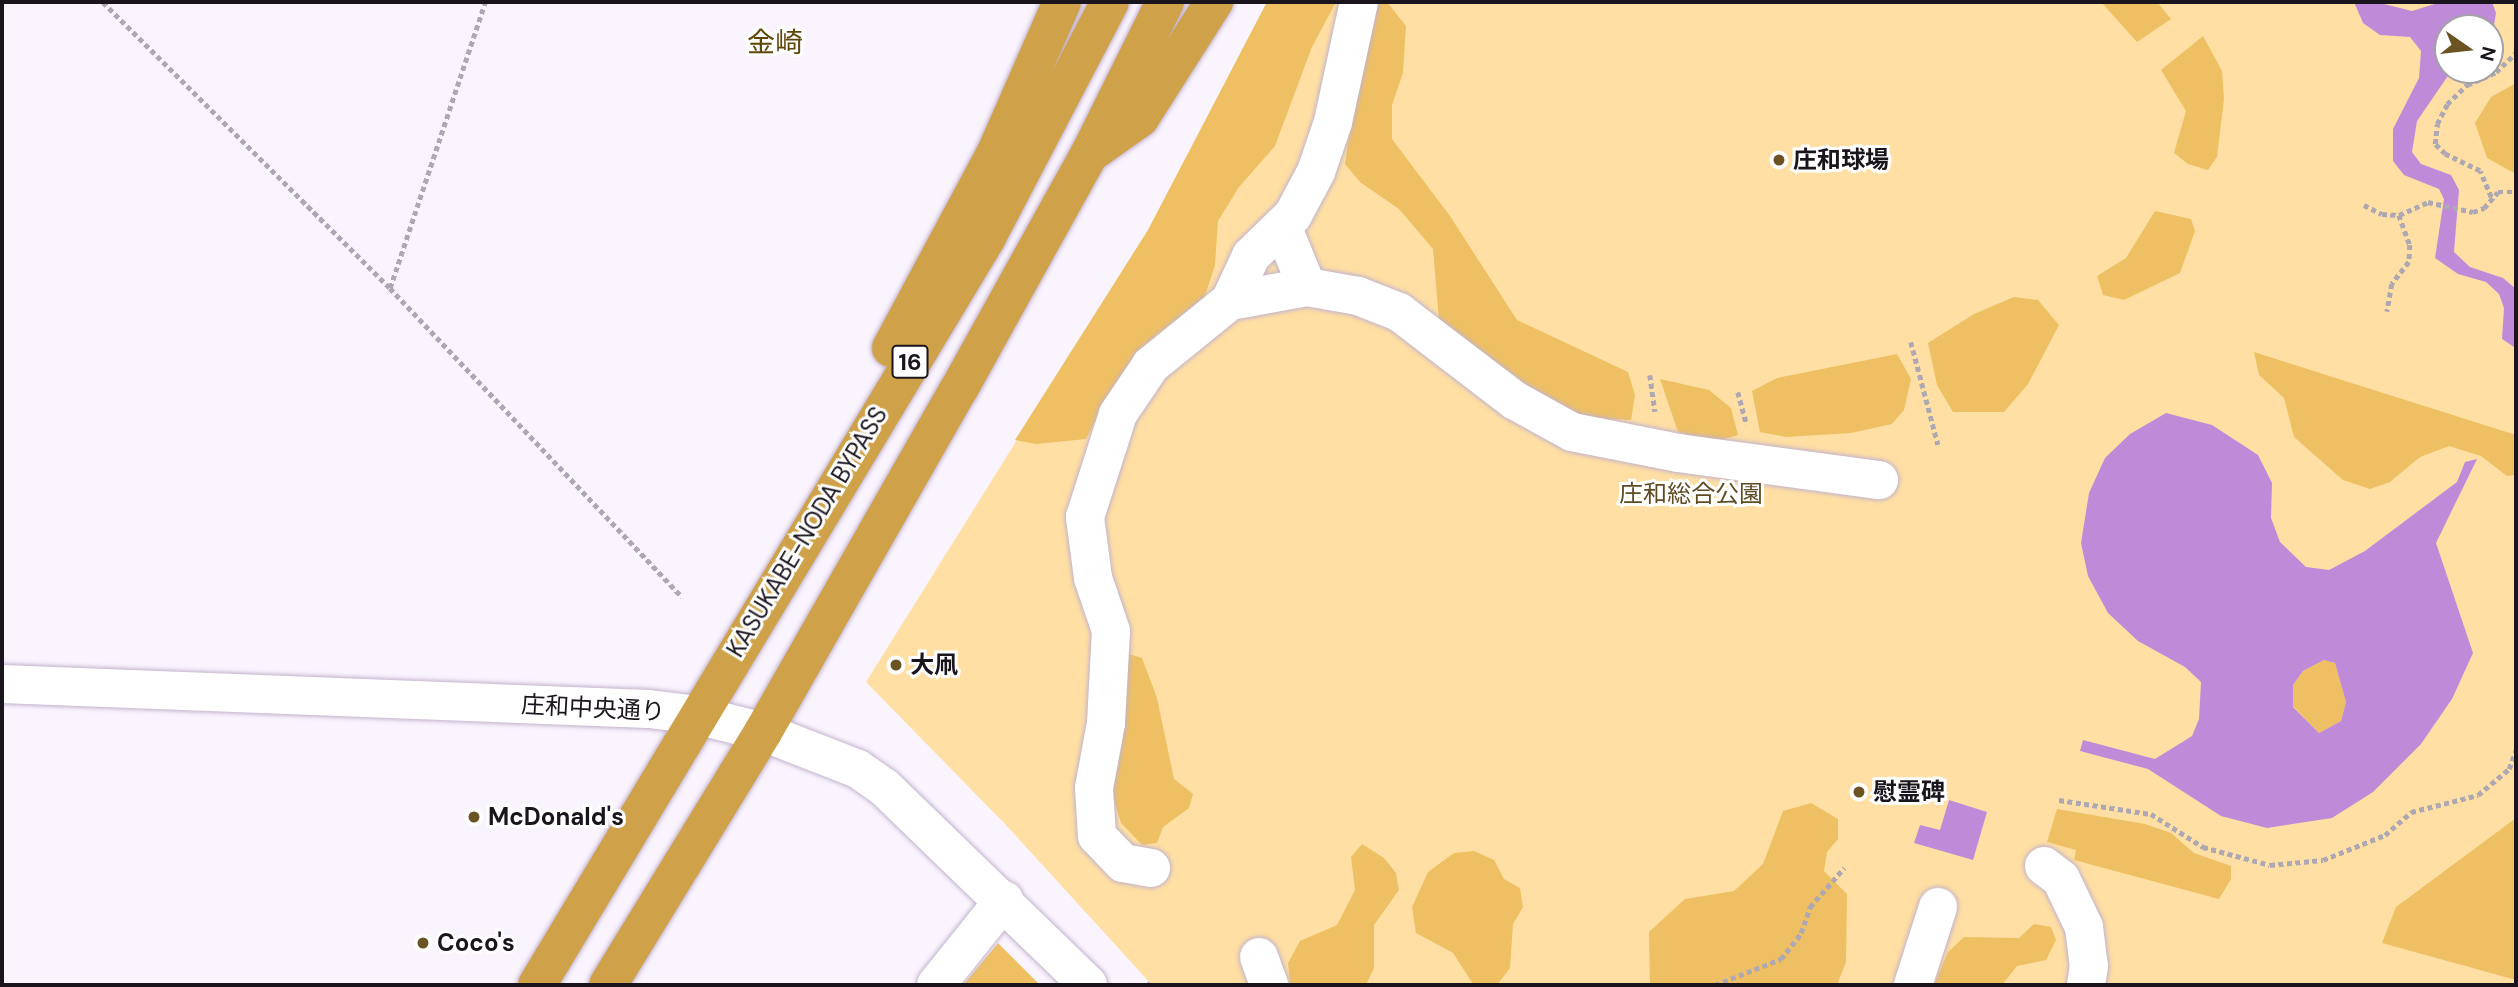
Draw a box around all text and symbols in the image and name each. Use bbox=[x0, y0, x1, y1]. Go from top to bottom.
north arrow bbox=[2434, 14, 2504, 84]
district label: 金崎 bbox=[747, 26, 803, 60]
text: N bbox=[2474, 44, 2502, 63]
place label: 庄和球場 bbox=[1793, 146, 1889, 174]
marker: 庄和球場 bbox=[1771, 152, 1787, 168]
road number: 16 bbox=[891, 342, 929, 382]
street label: KASUKABE-NODA BYPASS bbox=[721, 402, 893, 662]
park label: 庄和総合公園 bbox=[1619, 480, 1763, 508]
place label: 大凧 bbox=[910, 651, 958, 679]
marker: 大凧 bbox=[888, 657, 904, 673]
street label: 庄和中央通り bbox=[520, 690, 666, 726]
place label: 慰霊碑 bbox=[1873, 778, 1945, 806]
marker: 慰霊碑 bbox=[1851, 784, 1867, 800]
place label: McDonald's bbox=[488, 803, 624, 831]
marker: McDonald's bbox=[466, 809, 482, 825]
place label: Coco's bbox=[437, 929, 515, 957]
marker: Coco's bbox=[415, 935, 431, 951]

